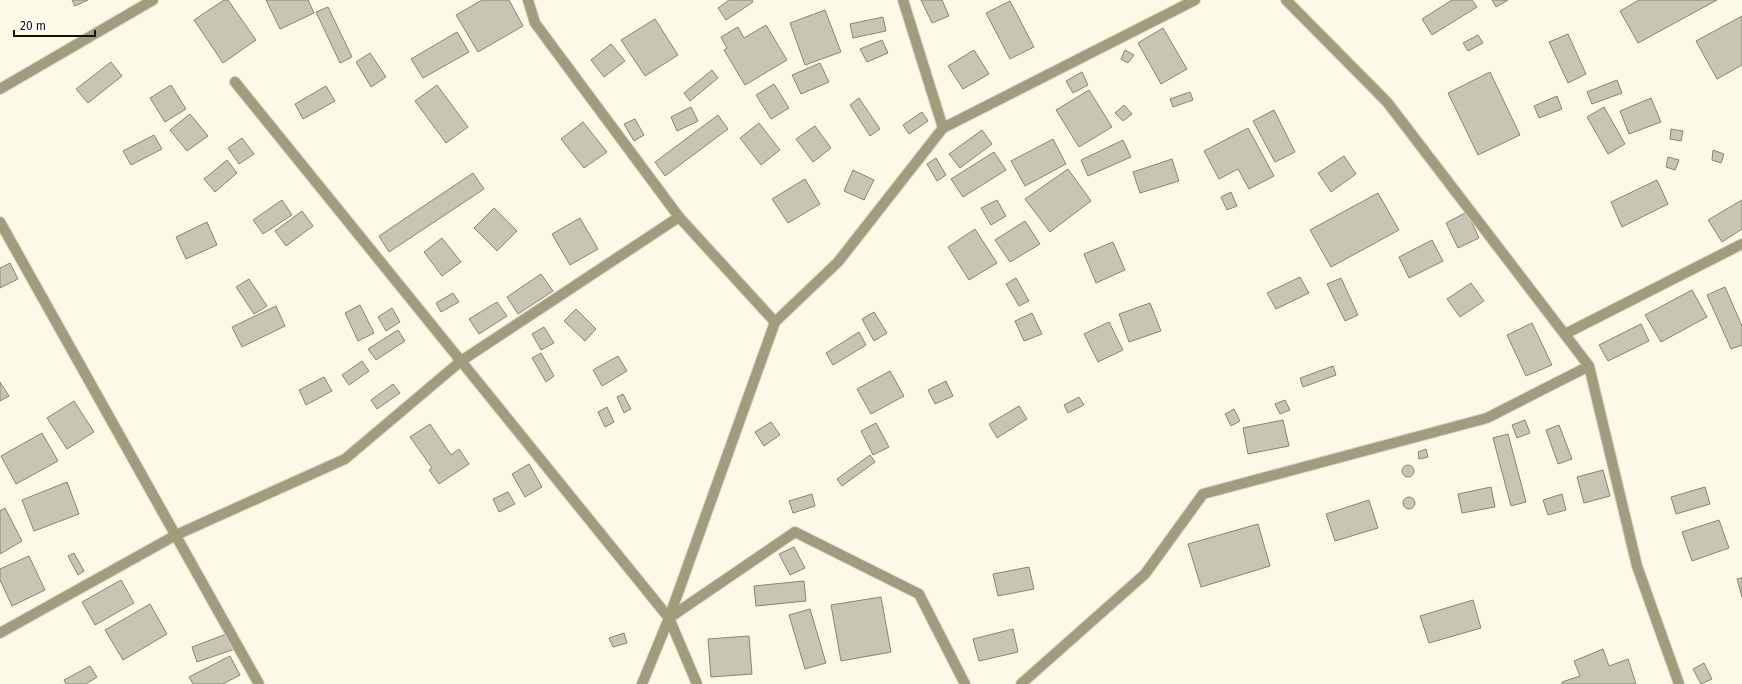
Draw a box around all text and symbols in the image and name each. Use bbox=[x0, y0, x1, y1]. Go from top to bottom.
scale bar bbox=[14, 12, 95, 38]
text: 20 m bbox=[20, 19, 46, 33]

